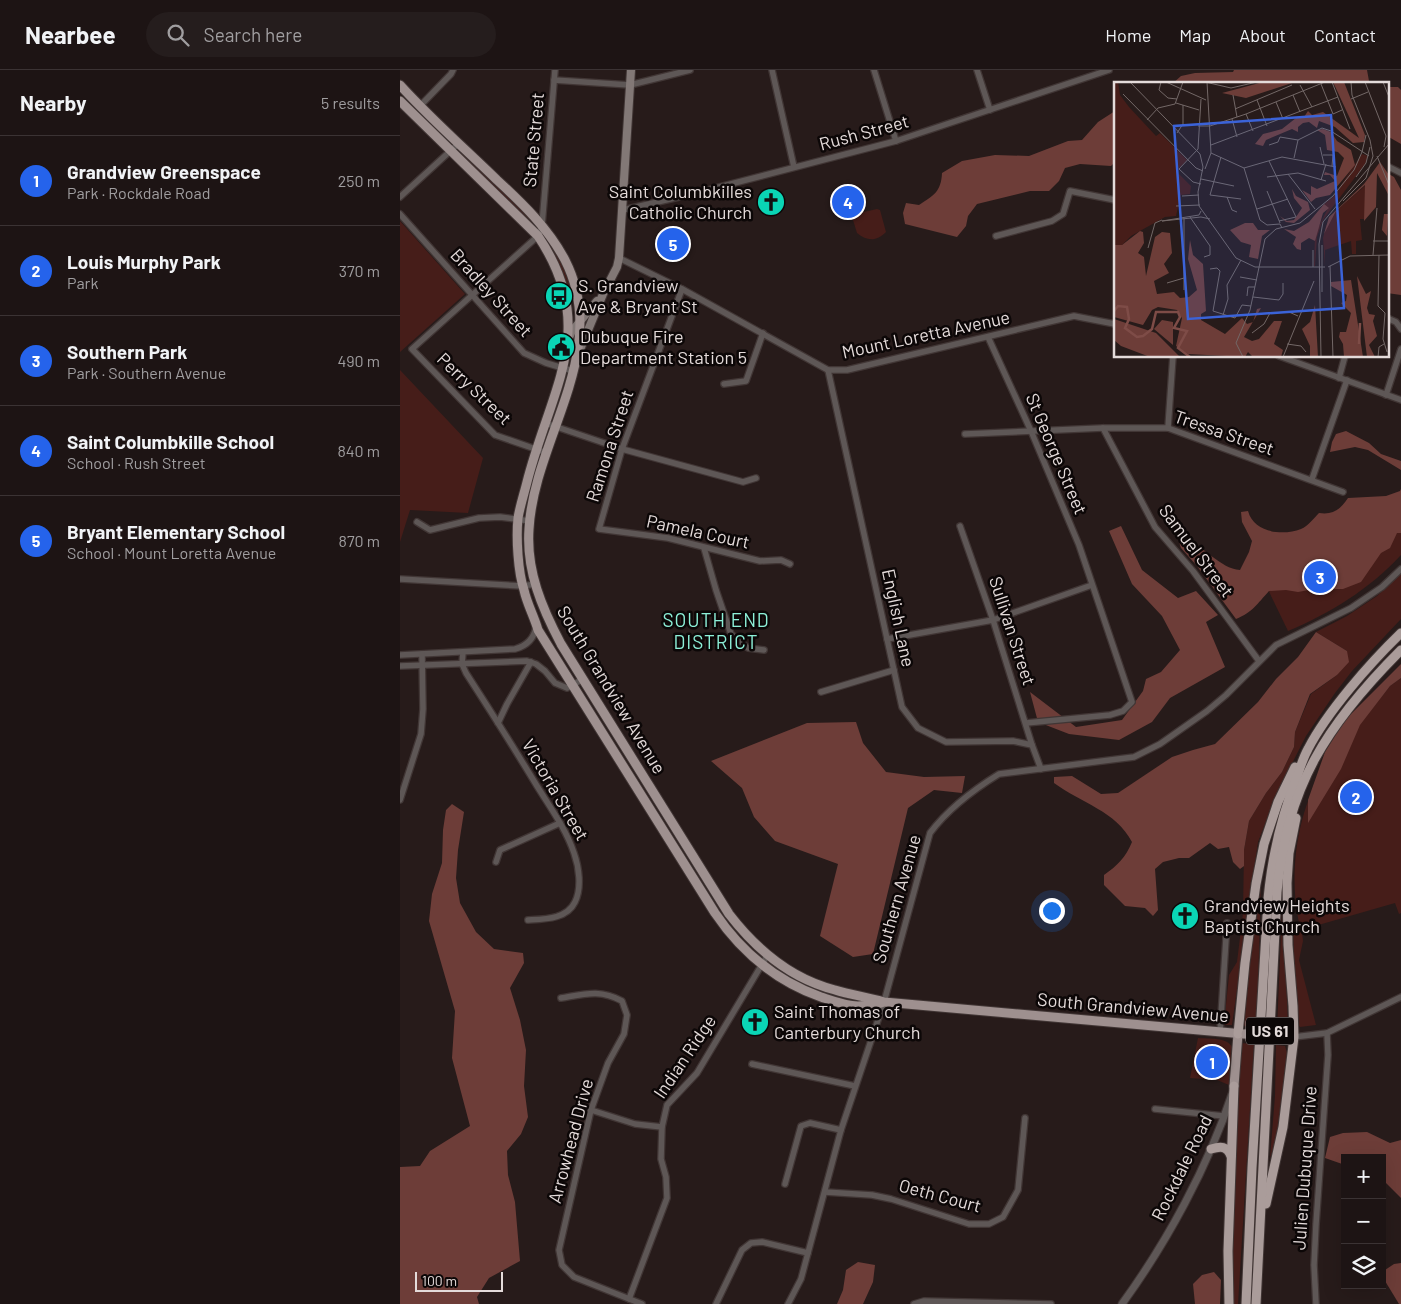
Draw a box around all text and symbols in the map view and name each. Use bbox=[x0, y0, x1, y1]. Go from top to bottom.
search box bbox=[146, 12, 496, 57]
text: Nearbee bbox=[25, 20, 116, 49]
icon: search bbox=[164, 21, 192, 49]
text: Search here bbox=[204, 23, 302, 46]
text: Home bbox=[1105, 24, 1151, 46]
text: Map bbox=[1179, 24, 1211, 46]
text: About bbox=[1239, 24, 1286, 46]
text: Contact bbox=[1314, 24, 1376, 46]
inset map bbox=[1114, 82, 1388, 358]
text: Nearby bbox=[20, 90, 86, 115]
street label: State Street bbox=[518, 92, 548, 188]
text: 5 results bbox=[321, 93, 380, 112]
street label: Rush Street bbox=[817, 110, 911, 155]
text: Grandview Greenspace bbox=[67, 160, 261, 183]
text: 1 bbox=[33, 171, 39, 190]
text: 250 m bbox=[338, 171, 380, 190]
place label: Saint Columbkilles Catholic Church bbox=[609, 180, 752, 223]
text: Park · Rockdale Road bbox=[67, 183, 210, 202]
pin: 4 bbox=[832, 183, 864, 221]
church icon: Saint Columbkilles Catholic Church bbox=[756, 187, 786, 217]
pin: 5 bbox=[657, 225, 689, 263]
street label: Bradley Street bbox=[446, 244, 537, 341]
text: Louis Murphy Park bbox=[67, 250, 221, 273]
text: 2 bbox=[32, 261, 40, 280]
text: 370 m bbox=[339, 261, 380, 280]
text: Park bbox=[67, 273, 98, 292]
place label: S. Grandview Ave & Bryant St bbox=[578, 274, 698, 317]
bus stop icon: S. Grandview Ave & Bryant St bbox=[544, 281, 574, 311]
street label: Mount Loretta Avenue bbox=[840, 305, 1012, 363]
place label: Dubuque Fire Department Station 5 bbox=[580, 325, 747, 368]
public building icon: Dubuque Fire Department Station 5 bbox=[546, 332, 576, 362]
text: Southern Park bbox=[67, 340, 187, 363]
street label: Perry Street bbox=[433, 348, 516, 429]
text: 3 bbox=[32, 351, 40, 370]
text: 490 m bbox=[337, 351, 380, 370]
text: Park · Southern Avenue bbox=[67, 363, 226, 382]
street label: Ramona Street bbox=[581, 387, 638, 504]
street label: St George Street bbox=[1022, 390, 1092, 517]
street label: Tressa Street bbox=[1171, 405, 1277, 459]
text: Saint Columbkille School bbox=[67, 430, 274, 453]
text: 4 bbox=[31, 441, 41, 460]
text: 840 m bbox=[337, 441, 380, 460]
text: School · Rush Street bbox=[67, 453, 206, 472]
street label: Samuel Street bbox=[1155, 500, 1239, 601]
street label: Pamela Court bbox=[645, 509, 752, 553]
text: Bryant Elementary School bbox=[67, 520, 285, 543]
text: 5 bbox=[32, 531, 40, 550]
text: 870 m bbox=[339, 531, 380, 550]
text: School · Mount Loretta Avenue bbox=[67, 543, 276, 562]
pin: 3 bbox=[1304, 558, 1336, 596]
street label: English Lane bbox=[878, 567, 920, 669]
street label: Sullivan Street bbox=[985, 574, 1041, 688]
street label: South Grandview Avenue bbox=[553, 601, 671, 778]
district label: SOUTH END DISTRICT bbox=[662, 608, 770, 653]
street label: Victoria Street bbox=[518, 735, 594, 844]
pin: 2 bbox=[1340, 778, 1372, 816]
street label: Southern Avenue bbox=[867, 832, 925, 966]
place label: Grandview Heights Baptist Church bbox=[1204, 894, 1350, 937]
your location bbox=[1039, 898, 1065, 924]
church icon: Grandview Heights Baptist Church bbox=[1170, 901, 1200, 931]
street label: South Grandview Avenue bbox=[1036, 988, 1230, 1026]
place label: Saint Thomas of Canterbury Church bbox=[774, 1000, 920, 1043]
church icon: Saint Thomas of Canterbury Church bbox=[740, 1007, 770, 1037]
street label: Indian Ridge bbox=[648, 1011, 720, 1102]
road number: US 61 bbox=[1246, 1018, 1294, 1044]
pin: 1 bbox=[1196, 1043, 1228, 1081]
street label: Arrowhead Drive bbox=[543, 1076, 597, 1205]
street label: Julien Dubuque Drive bbox=[1287, 1085, 1321, 1251]
street label: Rockdale Road bbox=[1146, 1111, 1216, 1224]
map controls bbox=[1341, 1154, 1386, 1289]
button: + bbox=[1341, 1154, 1386, 1199]
street label: Oeth Court bbox=[897, 1174, 984, 1217]
button: − bbox=[1341, 1199, 1386, 1244]
button: layers bbox=[1341, 1244, 1386, 1289]
scale bar bbox=[415, 1269, 502, 1292]
text: 100 m bbox=[422, 1272, 457, 1289]

